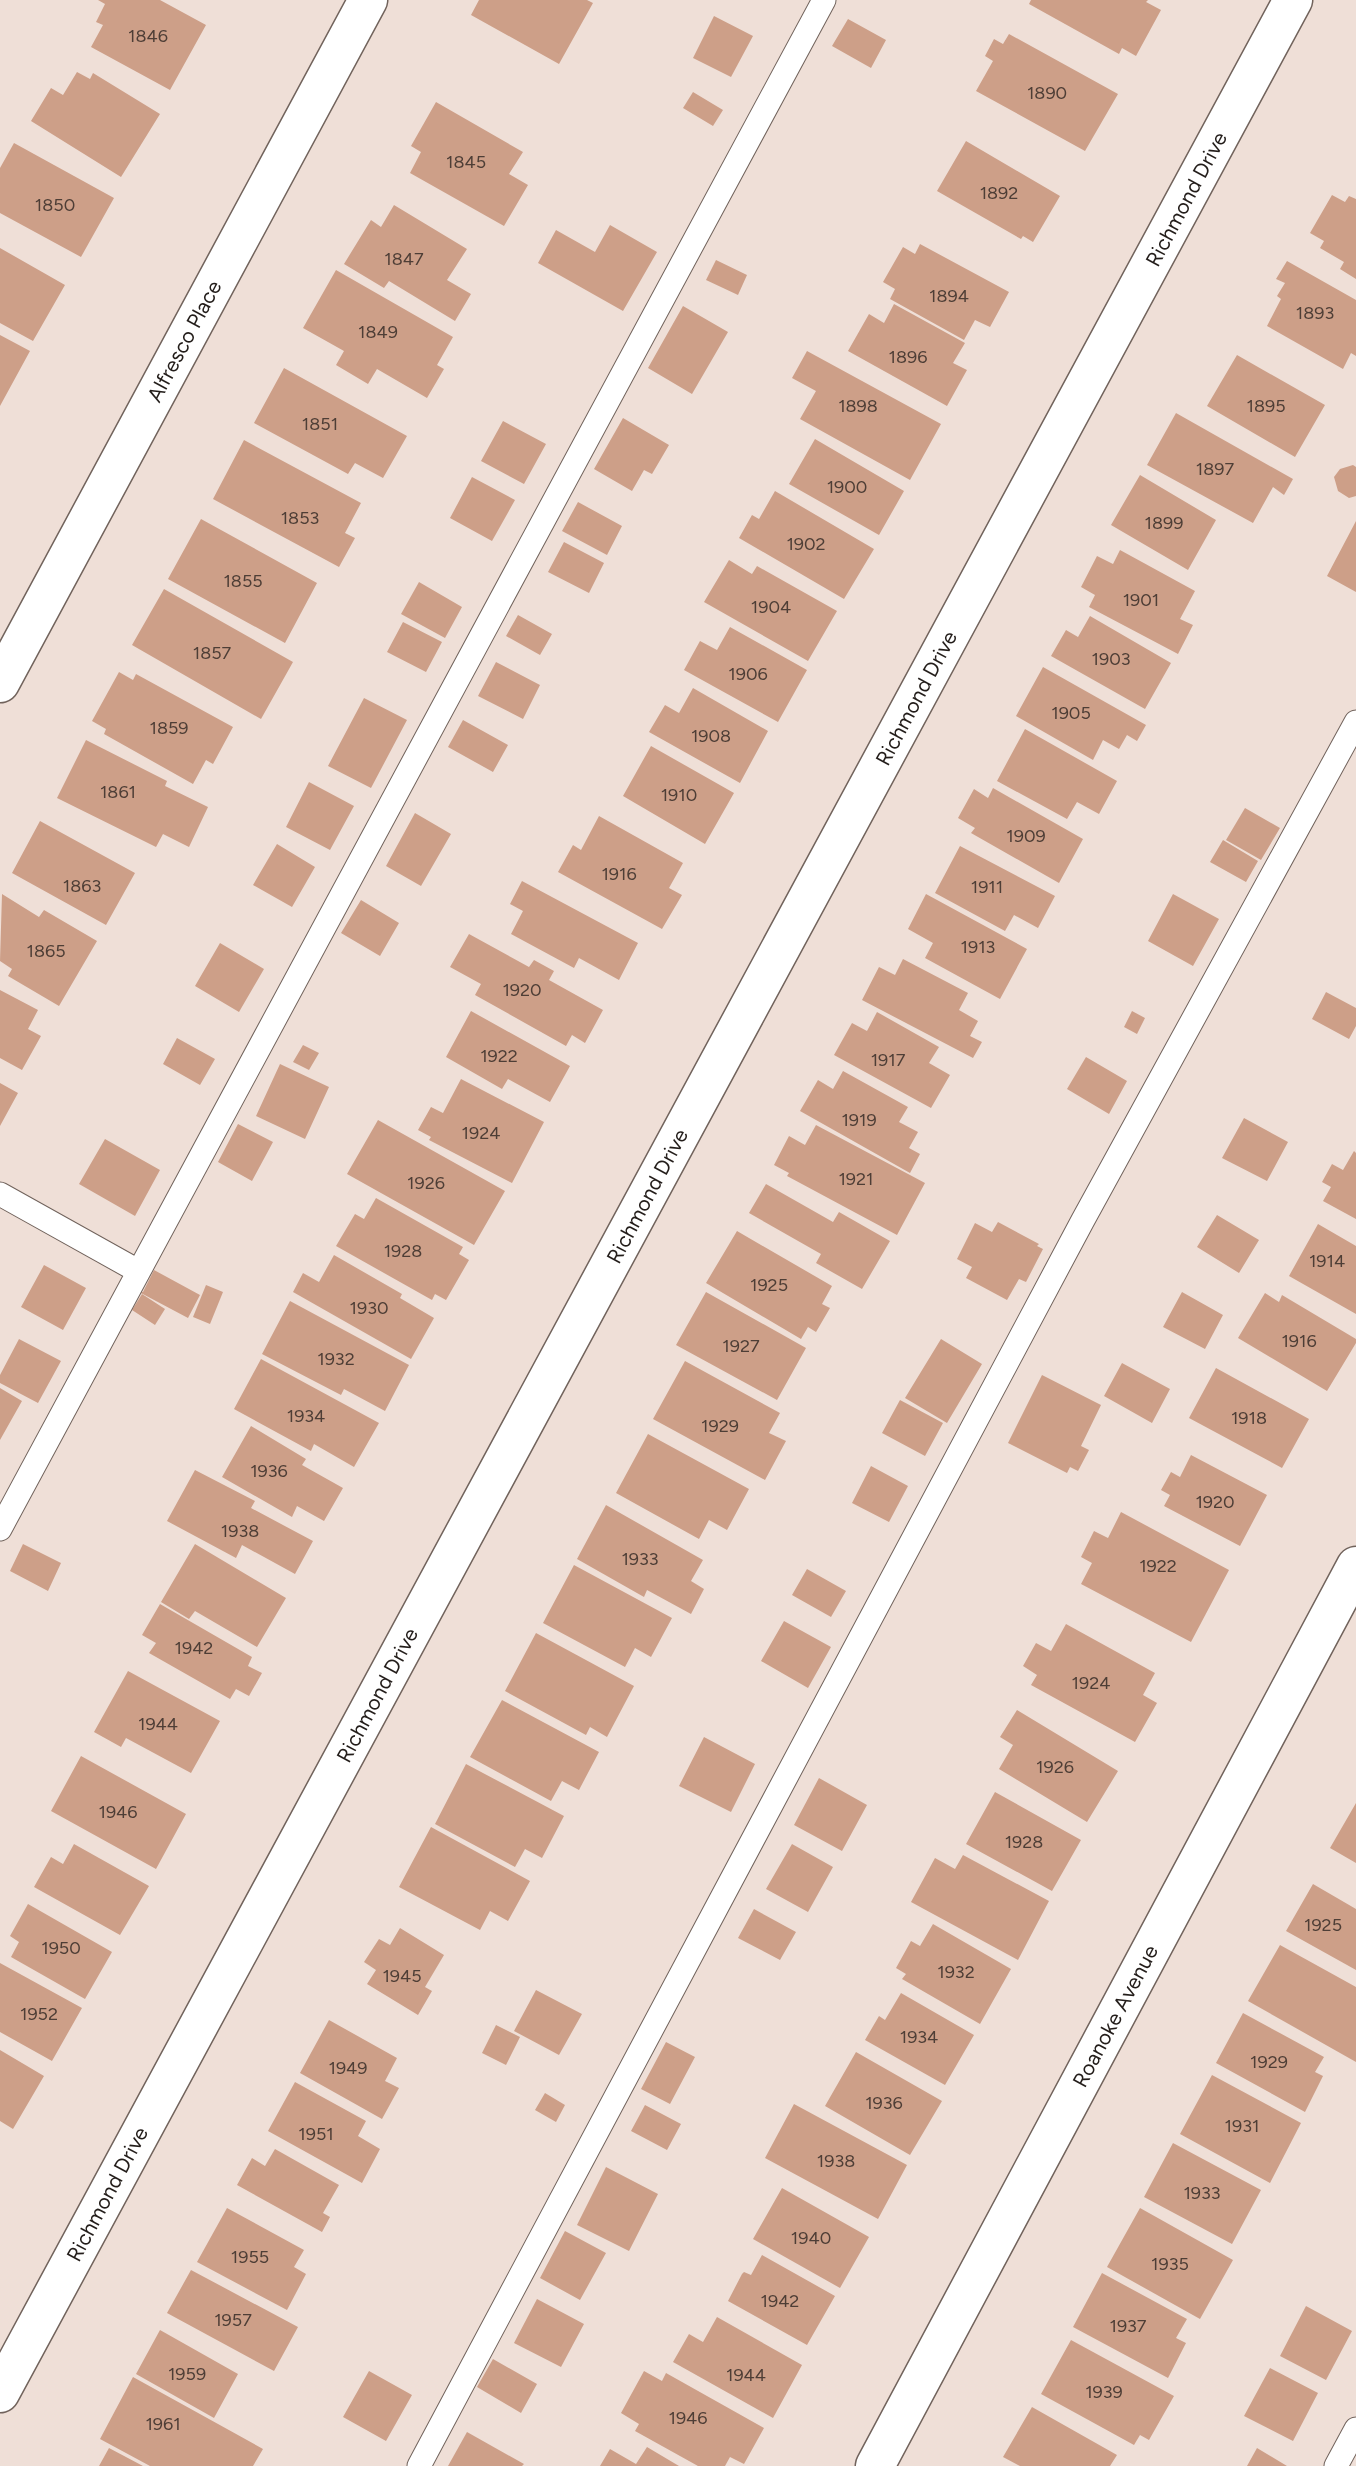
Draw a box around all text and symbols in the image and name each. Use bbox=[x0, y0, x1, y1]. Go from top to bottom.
house number: 1846 bbox=[128, 25, 168, 47]
house number: 1890 bbox=[1027, 82, 1067, 104]
street label: Richmond Drive bbox=[1140, 127, 1232, 271]
house number: 1845 bbox=[446, 151, 486, 173]
house number: 1892 bbox=[980, 182, 1018, 204]
house number: 1850 bbox=[35, 194, 75, 216]
house number: 1847 bbox=[384, 248, 424, 270]
street label: Alfresco Place bbox=[142, 276, 226, 406]
house number: 1894 bbox=[929, 285, 969, 307]
house number: 1893 bbox=[1296, 302, 1334, 324]
house number: 1849 bbox=[358, 321, 398, 343]
house number: 1896 bbox=[889, 346, 927, 368]
house number: 1898 bbox=[838, 395, 878, 417]
house number: 1895 bbox=[1246, 395, 1286, 417]
house number: 1851 bbox=[302, 413, 338, 435]
house number: 1897 bbox=[1196, 458, 1235, 480]
house number: 1900 bbox=[827, 476, 867, 498]
house number: 1853 bbox=[281, 507, 319, 529]
house number: 1899 bbox=[1145, 512, 1183, 534]
house number: 1902 bbox=[786, 533, 826, 555]
house number: 1855 bbox=[223, 570, 263, 592]
house number: 1901 bbox=[1123, 589, 1159, 611]
house number: 1904 bbox=[751, 596, 791, 618]
street label: Richmond Drive bbox=[870, 626, 962, 770]
house number: 1857 bbox=[193, 642, 232, 664]
house number: 1903 bbox=[1092, 648, 1130, 670]
house number: 1906 bbox=[728, 663, 768, 685]
house number: 1905 bbox=[1051, 702, 1091, 724]
house number: 1859 bbox=[149, 717, 189, 739]
house number: 1908 bbox=[691, 725, 731, 747]
house number: 1861 bbox=[100, 781, 136, 803]
house number: 1910 bbox=[661, 784, 697, 806]
house number: 1909 bbox=[1006, 825, 1046, 847]
house number: 1916 bbox=[601, 863, 637, 885]
house number: 1863 bbox=[63, 875, 101, 897]
house number: 1911 bbox=[971, 876, 1003, 898]
house number: 1913 bbox=[961, 936, 995, 958]
house number: 1865 bbox=[26, 940, 66, 962]
house number: 1920 bbox=[502, 979, 542, 1001]
house number: 1922 bbox=[480, 1045, 518, 1067]
house number: 1917 bbox=[871, 1049, 906, 1071]
house number: 1919 bbox=[841, 1109, 877, 1131]
house number: 1924 bbox=[462, 1122, 500, 1144]
street label: Richmond Drive bbox=[601, 1124, 693, 1268]
house number: 1921 bbox=[838, 1168, 874, 1190]
house number: 1926 bbox=[407, 1172, 445, 1194]
house number: 1928 bbox=[384, 1240, 422, 1262]
house number: 1914 bbox=[1309, 1250, 1345, 1272]
house number: 1925 bbox=[750, 1274, 788, 1296]
house number: 1930 bbox=[350, 1297, 388, 1319]
house number: 1916 bbox=[1281, 1330, 1317, 1352]
house number: 1927 bbox=[722, 1335, 760, 1357]
house number: 1932 bbox=[317, 1348, 355, 1370]
house number: 1934 bbox=[287, 1405, 325, 1427]
house number: 1918 bbox=[1231, 1407, 1267, 1429]
house number: 1929 bbox=[701, 1415, 739, 1437]
house number: 1936 bbox=[250, 1460, 288, 1482]
house number: 1920 bbox=[1195, 1491, 1235, 1513]
house number: 1938 bbox=[221, 1520, 259, 1542]
house number: 1933 bbox=[621, 1548, 659, 1570]
house number: 1922 bbox=[1139, 1555, 1177, 1577]
street label: Richmond Drive bbox=[331, 1623, 423, 1767]
house number: 1942 bbox=[175, 1637, 213, 1659]
house number: 1924 bbox=[1072, 1672, 1110, 1694]
house number: 1944 bbox=[138, 1713, 178, 1735]
house number: 1926 bbox=[1036, 1756, 1074, 1778]
house number: 1946 bbox=[99, 1801, 138, 1823]
house number: 1928 bbox=[1005, 1831, 1043, 1853]
house number: 1925 bbox=[1304, 1914, 1342, 1936]
house number: 1950 bbox=[41, 1937, 81, 1959]
street label: Roanoke Avenue bbox=[1067, 1941, 1163, 2091]
house number: 1932 bbox=[937, 1961, 975, 1983]
house number: 1945 bbox=[382, 1965, 422, 1987]
house number: 1952 bbox=[20, 2003, 58, 2025]
house number: 1934 bbox=[900, 2026, 938, 2048]
house number: 1929 bbox=[1250, 2051, 1288, 2073]
house number: 1949 bbox=[329, 2057, 368, 2079]
house number: 1936 bbox=[865, 2092, 903, 2114]
house number: 1931 bbox=[1225, 2115, 1259, 2137]
street label: Richmond Drive bbox=[61, 2122, 153, 2266]
house number: 1951 bbox=[298, 2123, 334, 2145]
house number: 1938 bbox=[817, 2150, 855, 2172]
house number: 1933 bbox=[1183, 2182, 1221, 2204]
house number: 1940 bbox=[791, 2227, 831, 2249]
house number: 1955 bbox=[231, 2246, 269, 2268]
house number: 1935 bbox=[1151, 2253, 1189, 2275]
house number: 1942 bbox=[761, 2290, 799, 2312]
house number: 1957 bbox=[214, 2309, 252, 2331]
house number: 1937 bbox=[1109, 2315, 1147, 2337]
house number: 1959 bbox=[168, 2363, 206, 2385]
house number: 1944 bbox=[726, 2364, 766, 2386]
house number: 1939 bbox=[1085, 2381, 1123, 2403]
house number: 1946 bbox=[669, 2407, 708, 2429]
house number: 1961 bbox=[145, 2413, 181, 2435]

